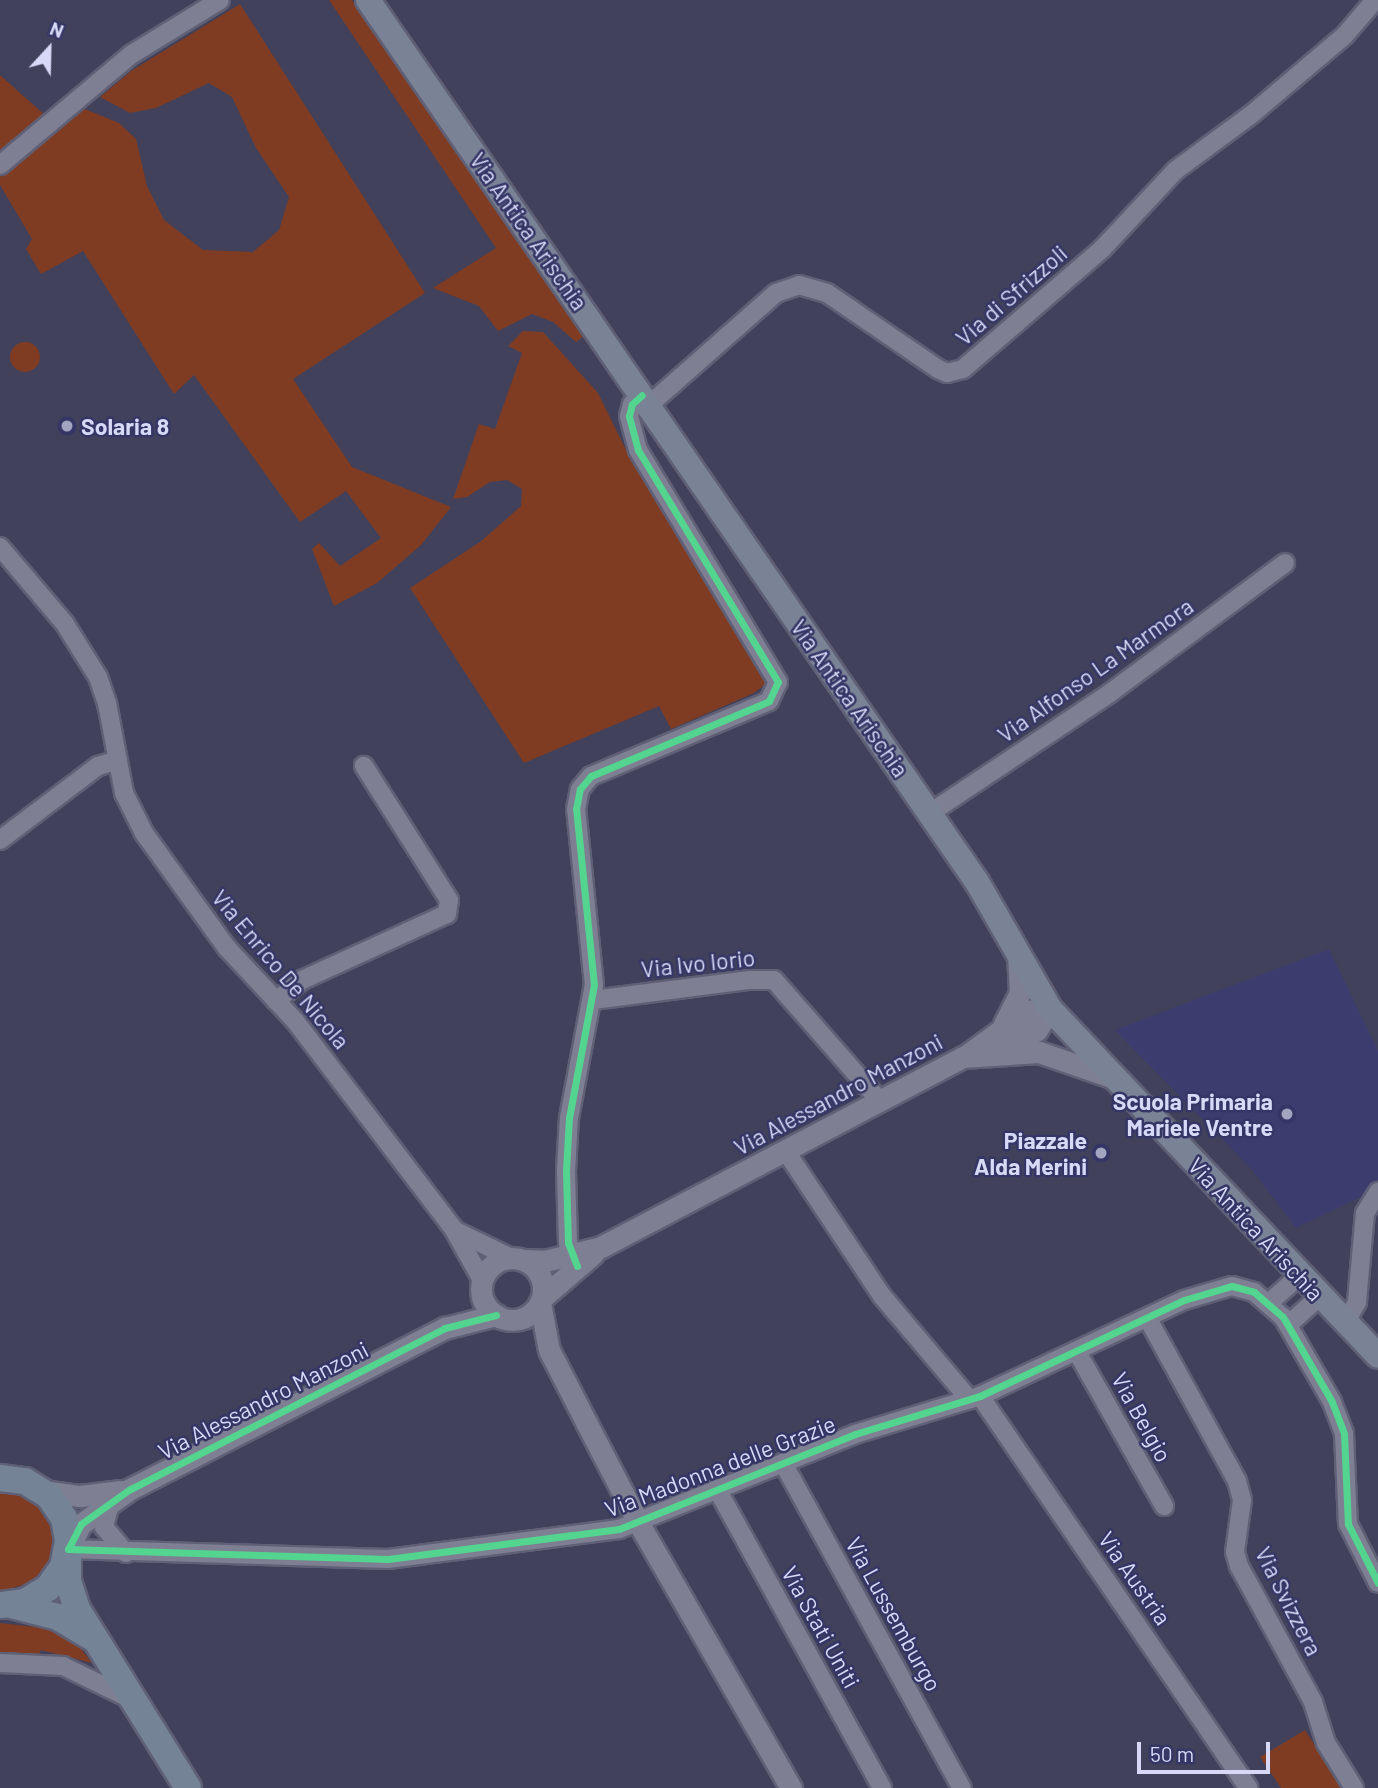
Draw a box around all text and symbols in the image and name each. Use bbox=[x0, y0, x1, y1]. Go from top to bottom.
north arrow bbox=[14, 14, 84, 84]
text: N bbox=[47, 16, 67, 42]
street label: Via Antica Arischia bbox=[464, 147, 594, 315]
street label: Via di Sfrizzoli bbox=[950, 239, 1072, 351]
place label: Solaria 8 bbox=[81, 412, 169, 440]
marker: Solaria 8 bbox=[59, 418, 75, 434]
street label: Via Alfonso La Marmora bbox=[992, 592, 1198, 748]
street label: Via Antica Arischia bbox=[785, 614, 915, 782]
street label: Via Enrico De Nicola bbox=[206, 884, 356, 1054]
street label: Via Ivo Iorio bbox=[640, 943, 756, 983]
street label: Via Alessandro Manzoni bbox=[729, 1027, 947, 1161]
place label: Scuola Primaria Mariele Ventre bbox=[1113, 1087, 1273, 1141]
marker: Scuola Primaria Mariele Ventre bbox=[1279, 1106, 1295, 1122]
place label: Piazzale Alda Merini bbox=[974, 1126, 1087, 1180]
marker: Piazzale Alda Merini bbox=[1093, 1145, 1109, 1161]
street label: Via Antica Arischia bbox=[1183, 1152, 1329, 1306]
street label: Via Alessandro Manzoni bbox=[153, 1335, 373, 1465]
street label: Via Belgio bbox=[1106, 1367, 1178, 1467]
street label: Via Madonna delle Grazie bbox=[601, 1409, 839, 1523]
street label: Via Austria bbox=[1093, 1526, 1177, 1630]
street label: Via Lussemburgo bbox=[840, 1532, 948, 1696]
street label: Via Svizzera bbox=[1250, 1542, 1328, 1660]
street label: Via Stati Uniti bbox=[776, 1561, 866, 1693]
scale bar bbox=[1140, 1728, 1273, 1772]
text: 50 m bbox=[1150, 1741, 1194, 1766]

